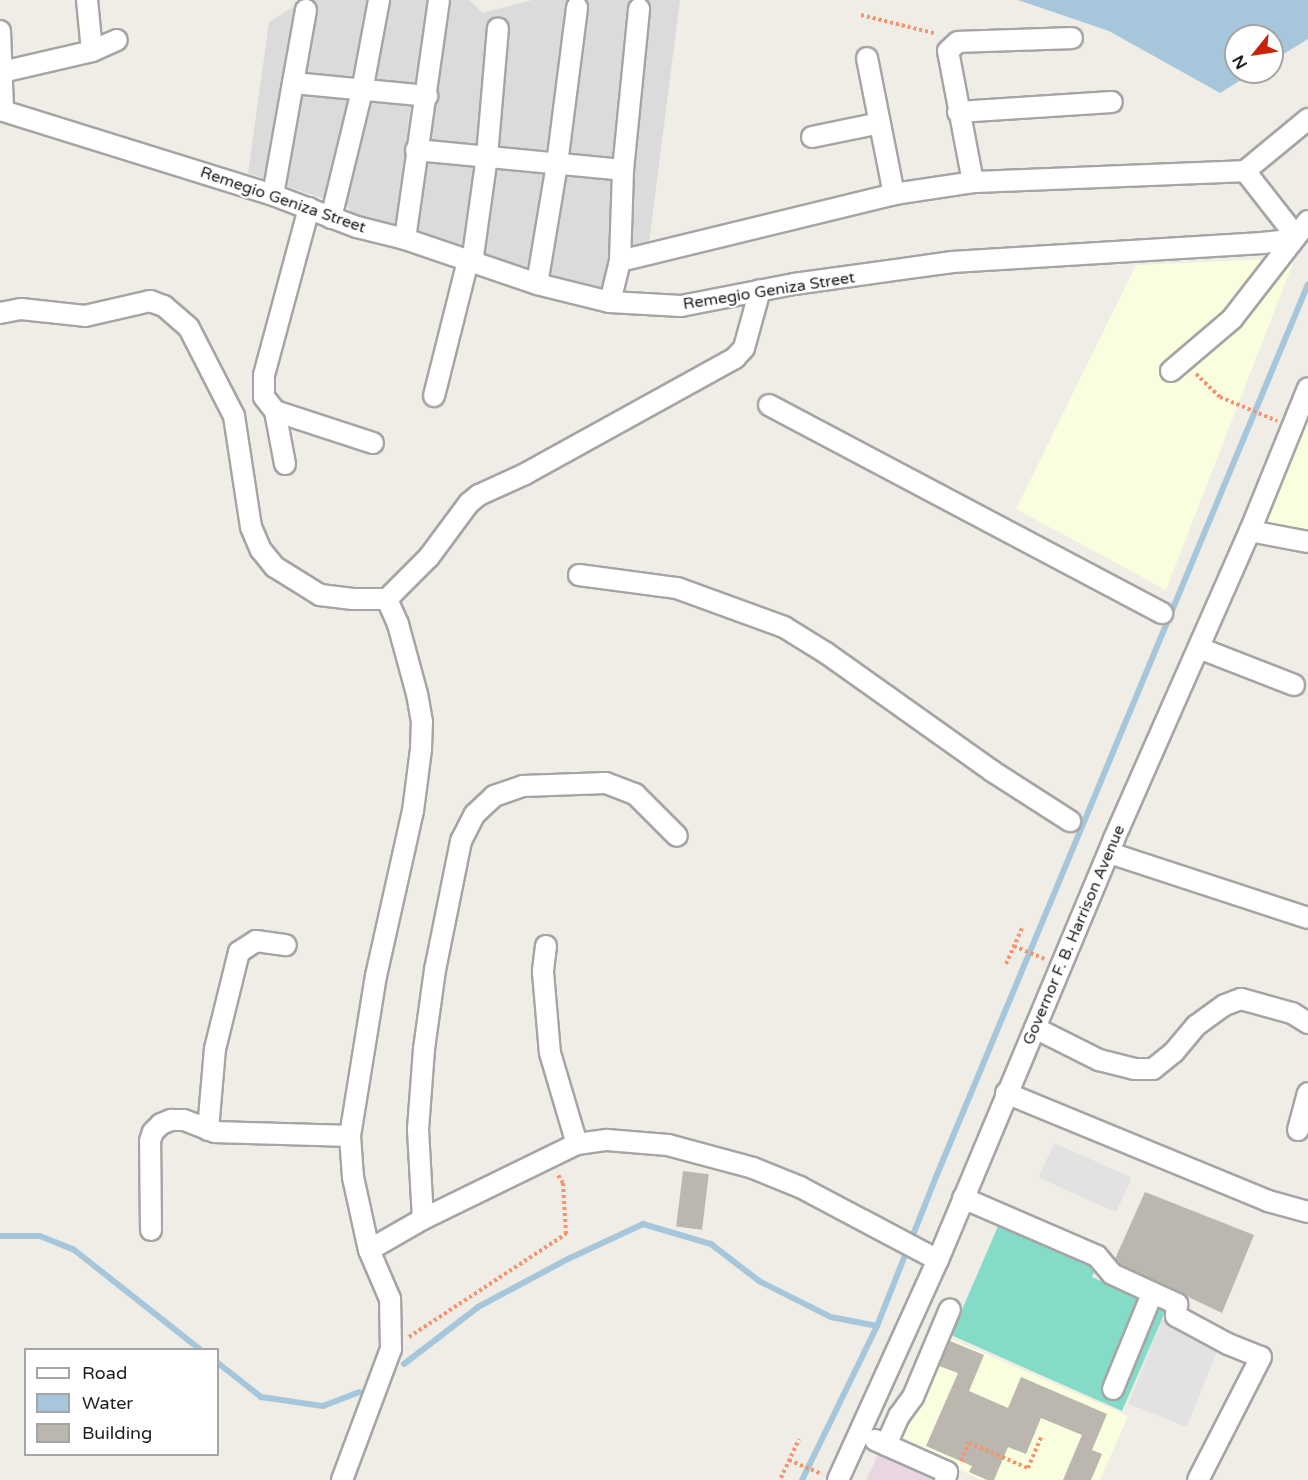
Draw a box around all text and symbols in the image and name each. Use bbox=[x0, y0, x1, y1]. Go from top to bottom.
north arrow bbox=[1224, 24, 1284, 84]
text: N bbox=[1228, 51, 1252, 73]
street label: Remegio Geniza Street bbox=[198, 163, 368, 237]
street label: Remegio Geniza Street bbox=[682, 268, 856, 314]
street label: Governor F. B. Harrison Avenue bbox=[1019, 822, 1129, 1048]
legend bbox=[24, 1348, 219, 1456]
text: Road bbox=[82, 1362, 127, 1384]
text: Water bbox=[82, 1392, 133, 1414]
text: Building bbox=[82, 1422, 152, 1444]

